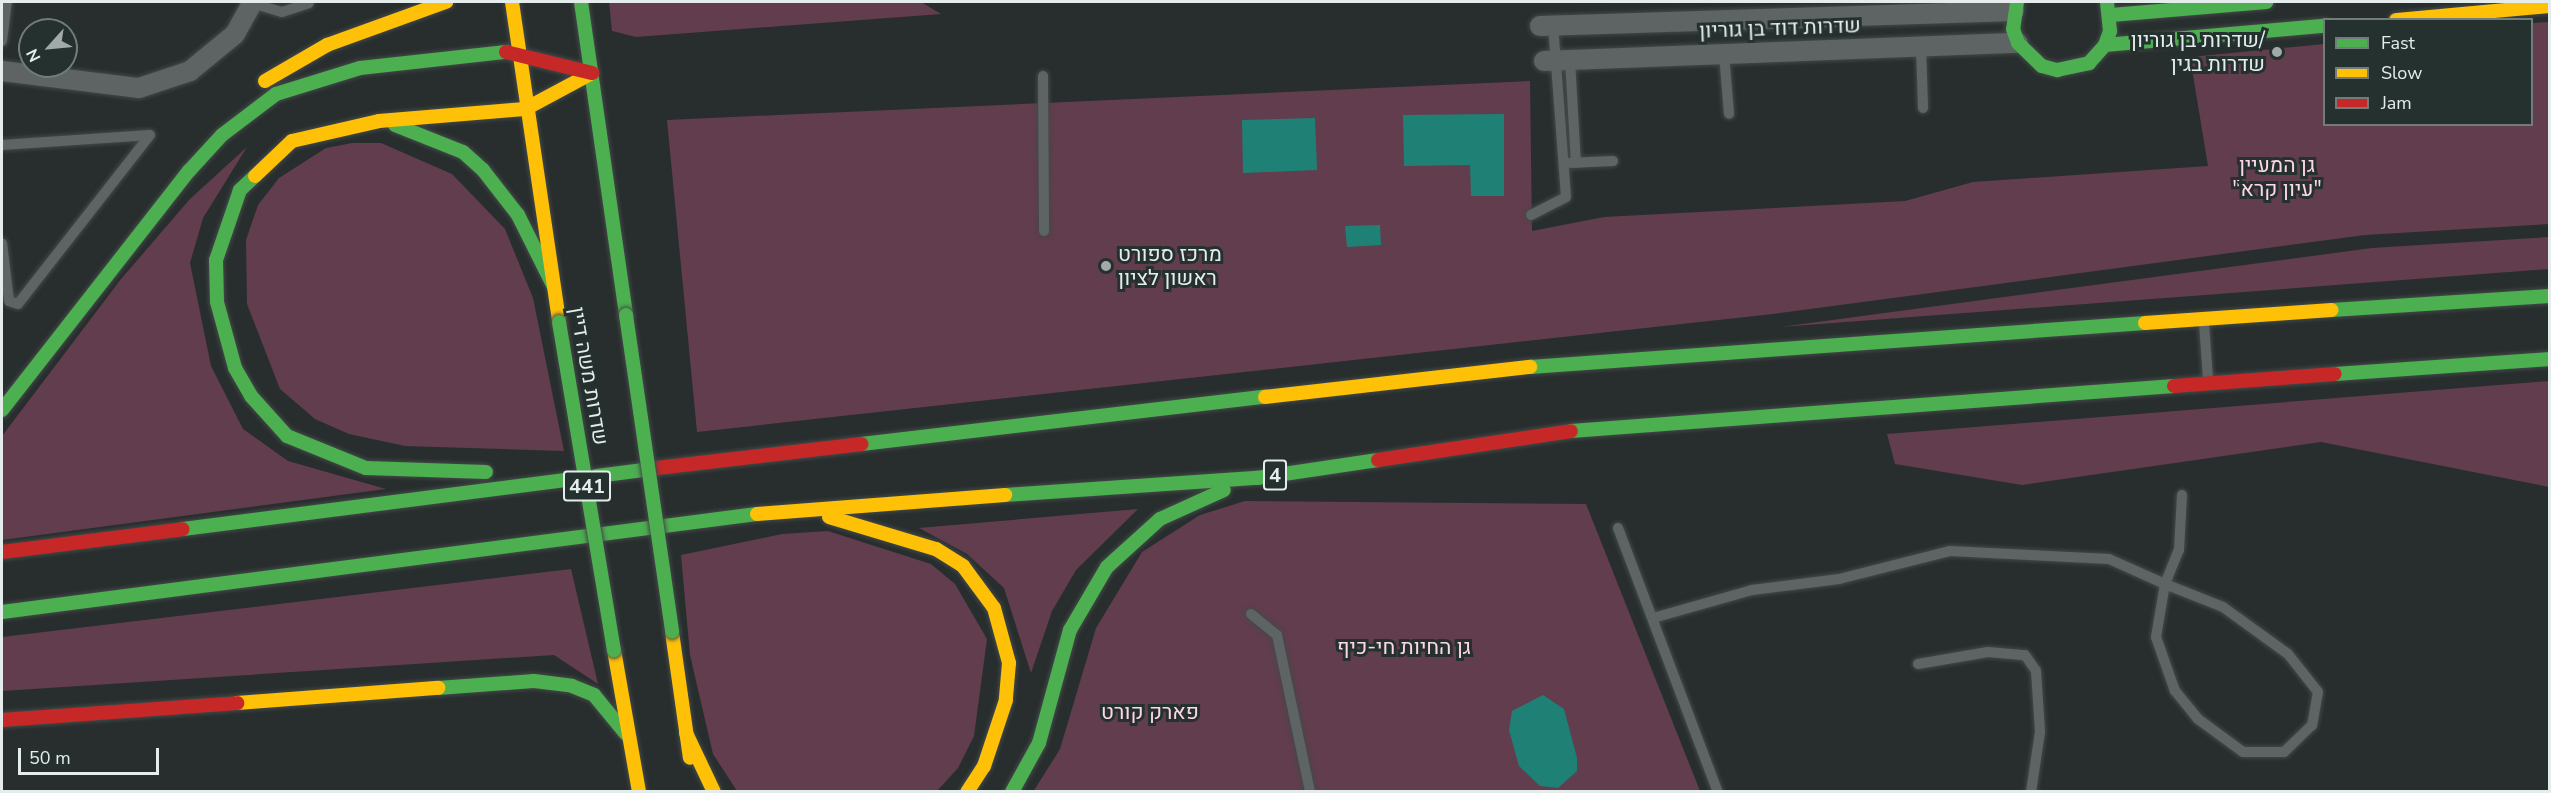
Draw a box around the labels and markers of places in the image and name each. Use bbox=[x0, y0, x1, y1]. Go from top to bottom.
place label: שדרות בן גוריון/ שדרות בגין bbox=[2131, 27, 2265, 77]
marker: שדרות בן גוריון/ שדרות בגין bbox=[2270, 45, 2284, 59]
place label: מרכז ספורט ראשון לציון bbox=[1118, 241, 1222, 291]
marker: מרכז ספורט ראשון לציון bbox=[1099, 259, 1113, 273]

